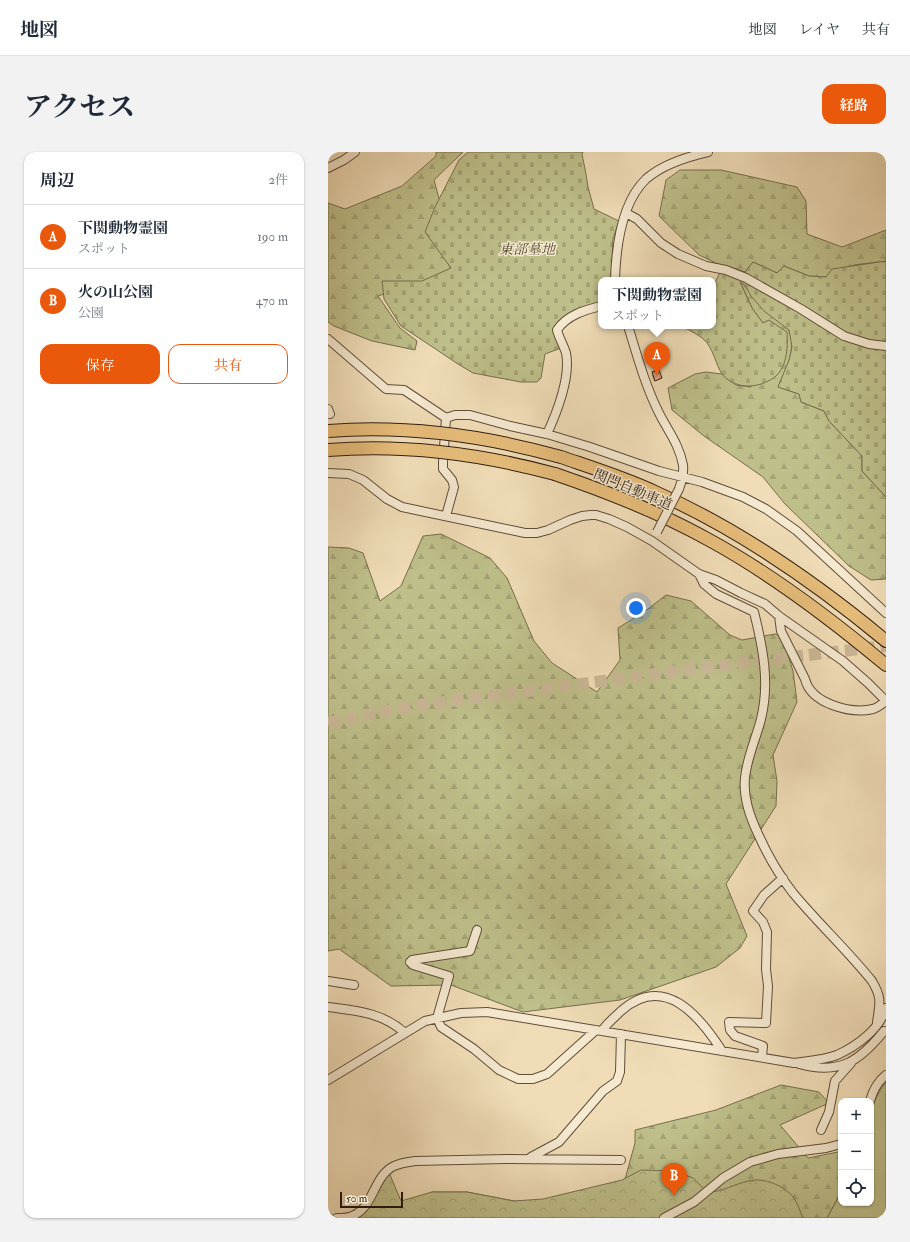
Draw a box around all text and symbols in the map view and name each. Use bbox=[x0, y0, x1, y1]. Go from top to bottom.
text: 地図 bbox=[20, 18, 58, 42]
text: 地図 bbox=[749, 21, 777, 38]
text: レイヤ bbox=[799, 21, 840, 38]
text: 共有 bbox=[862, 21, 890, 38]
button: 経路 bbox=[822, 84, 886, 124]
text: アクセス bbox=[24, 90, 135, 125]
text: 周辺 bbox=[40, 170, 74, 191]
text: 2件 bbox=[268, 172, 288, 188]
text: 下関動物霊園 bbox=[78, 219, 168, 238]
text: A bbox=[49, 229, 57, 245]
text: 190 m bbox=[257, 229, 288, 245]
text: スポット bbox=[78, 241, 130, 257]
park label: 東部墓地 bbox=[499, 241, 557, 258]
popup bbox=[598, 277, 716, 329]
text: 火の山公園 bbox=[78, 283, 153, 302]
text: 下関動物霊園 bbox=[612, 286, 702, 305]
text: B bbox=[49, 293, 57, 309]
text: 470 m bbox=[256, 293, 288, 309]
text: 公園 bbox=[78, 305, 104, 321]
text: スポット bbox=[612, 308, 664, 324]
pin: A bbox=[644, 342, 670, 375]
button: 保存 bbox=[40, 344, 160, 384]
button: 共有 bbox=[168, 344, 288, 384]
street label: 関門自動車道 bbox=[591, 465, 675, 514]
your location bbox=[626, 598, 646, 618]
map controls bbox=[838, 1098, 874, 1206]
button: + bbox=[838, 1098, 874, 1134]
button: − bbox=[838, 1134, 874, 1170]
pin: B bbox=[661, 1163, 687, 1196]
button: locate bbox=[838, 1170, 874, 1206]
scale bar bbox=[340, 1190, 403, 1209]
text: 50 m bbox=[346, 1192, 367, 1205]

